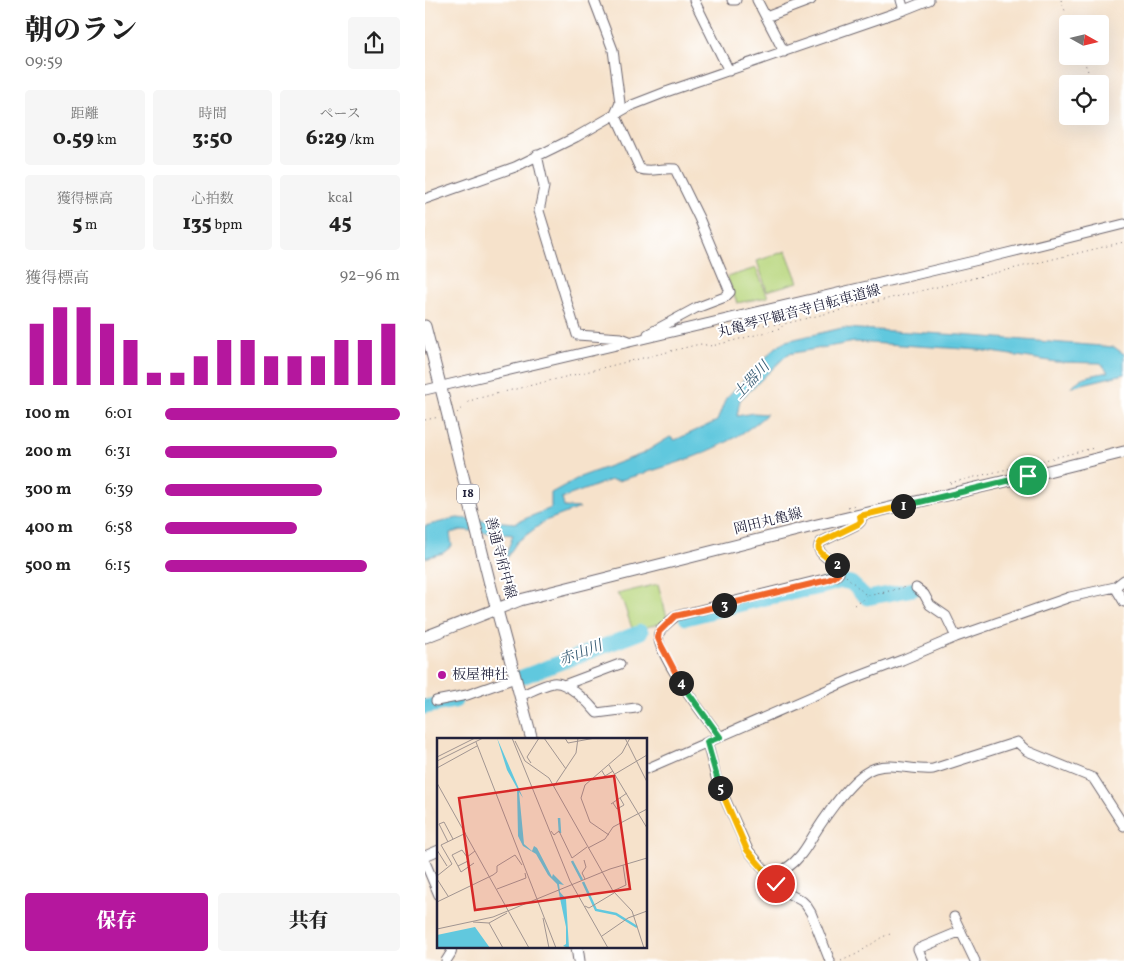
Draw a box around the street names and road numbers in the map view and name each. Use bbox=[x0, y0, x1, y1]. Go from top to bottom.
street label: 丸亀琴平観音寺自転車道線 bbox=[715, 281, 883, 343]
road number: 18 bbox=[457, 484, 479, 504]
street label: 岡田丸亀線 bbox=[732, 504, 804, 540]
street label: 善通寺府中線 bbox=[480, 515, 520, 601]

